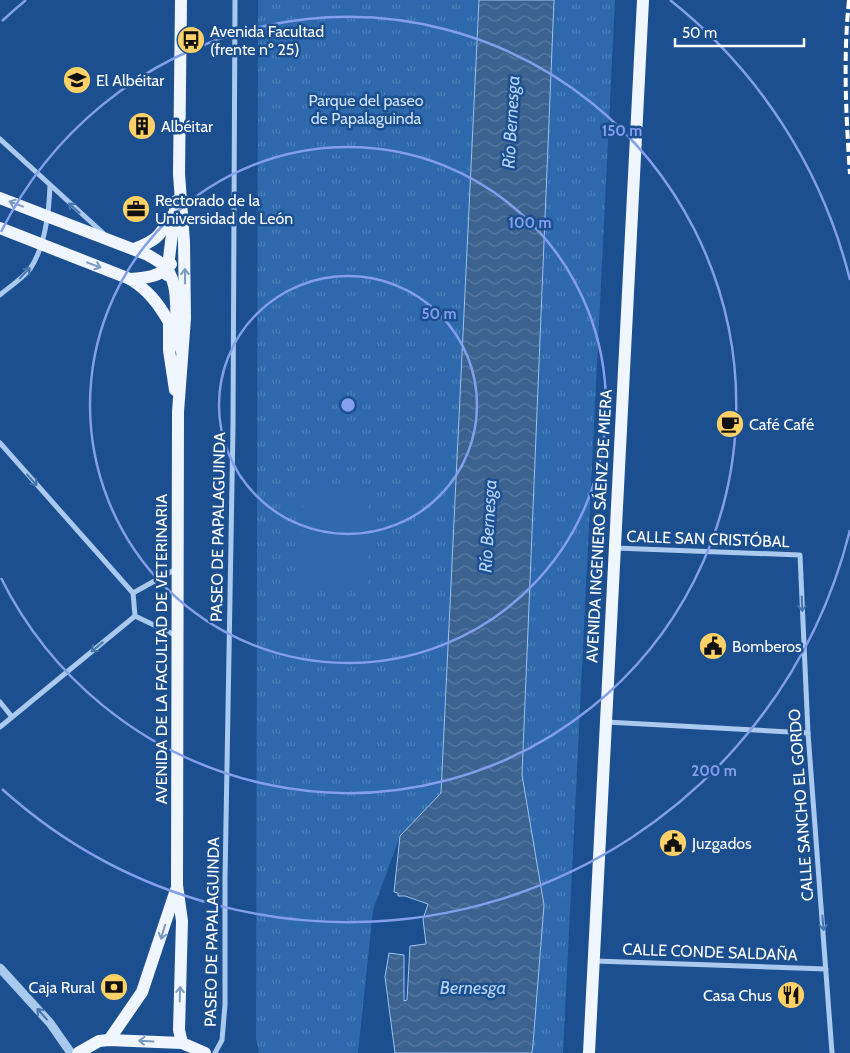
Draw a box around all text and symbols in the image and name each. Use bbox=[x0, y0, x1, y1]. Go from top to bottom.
scale bar bbox=[675, 15, 804, 47]
place label: Avenida Facultad (frente nº 25) bbox=[210, 22, 324, 59]
text: 50 m bbox=[682, 24, 717, 42]
bus stop icon: Avenida Facultad (frente nº 25) bbox=[176, 25, 206, 55]
school or university icon: El Albéitar bbox=[62, 65, 92, 95]
place label: El Albéitar bbox=[96, 71, 165, 90]
water label: Río Bernesga bbox=[498, 75, 524, 169]
park label: Parque del paseo de Papalaguinda bbox=[308, 91, 424, 128]
building icon: Albéitar bbox=[127, 111, 157, 141]
place label: Albéitar bbox=[161, 117, 214, 136]
text: 150 m bbox=[602, 122, 642, 140]
place label: Rectorado de la Universidad de León bbox=[155, 191, 293, 228]
office icon: Rectorado de la Universidad de León bbox=[121, 194, 151, 224]
one-way arrow bbox=[9, 199, 24, 208]
one-way arrow bbox=[68, 202, 81, 214]
text: 100 m bbox=[508, 214, 552, 232]
one-way arrow bbox=[86, 261, 102, 270]
one-way arrow bbox=[19, 267, 31, 279]
one-way arrow bbox=[180, 268, 189, 284]
text: 50 m bbox=[421, 305, 457, 323]
street label: AVENIDA INGENIERO SÁENZ DE MIERA bbox=[582, 389, 616, 663]
centre of rings bbox=[339, 396, 357, 414]
cafe icon: Café Café bbox=[715, 409, 745, 439]
place label: Café Café bbox=[749, 415, 814, 434]
street label: PASEO DE PAPALAGUINDA bbox=[207, 432, 229, 622]
one-way arrow bbox=[26, 473, 38, 486]
water label: Río Bernesga bbox=[475, 479, 501, 573]
street label: AVENIDA DE LA FACULTAD DE VETERINARIA bbox=[152, 494, 171, 804]
street label: CALLE SAN CRISTÓBAL bbox=[626, 527, 790, 551]
one-way arrow bbox=[798, 595, 807, 611]
public building icon: Bomberos bbox=[698, 631, 728, 661]
place label: Bomberos bbox=[732, 637, 802, 656]
one-way arrow bbox=[91, 641, 104, 652]
street label: CALLE SANCHO EL GORDO bbox=[785, 708, 817, 902]
text: 200 m bbox=[691, 762, 737, 780]
public building icon: Juzgados bbox=[658, 828, 688, 858]
place label: Juzgados bbox=[691, 834, 752, 853]
street label: PASEO DE PAPALAGUINDA bbox=[201, 837, 223, 1027]
one-way arrow bbox=[818, 915, 827, 931]
one-way arrow bbox=[157, 924, 167, 940]
street label: CALLE CONDE SALDAÑA bbox=[622, 939, 798, 965]
bank icon: Caja Rural bbox=[99, 972, 129, 1002]
water label: Bernesga bbox=[440, 977, 506, 999]
place label: Caja Rural bbox=[29, 978, 95, 997]
restaurant icon: Casa Chus bbox=[776, 980, 806, 1010]
place label: Casa Chus bbox=[703, 986, 772, 1005]
one-way arrow bbox=[175, 987, 184, 1003]
one-way arrow bbox=[36, 1008, 48, 1021]
one-way arrow bbox=[138, 1036, 154, 1045]

